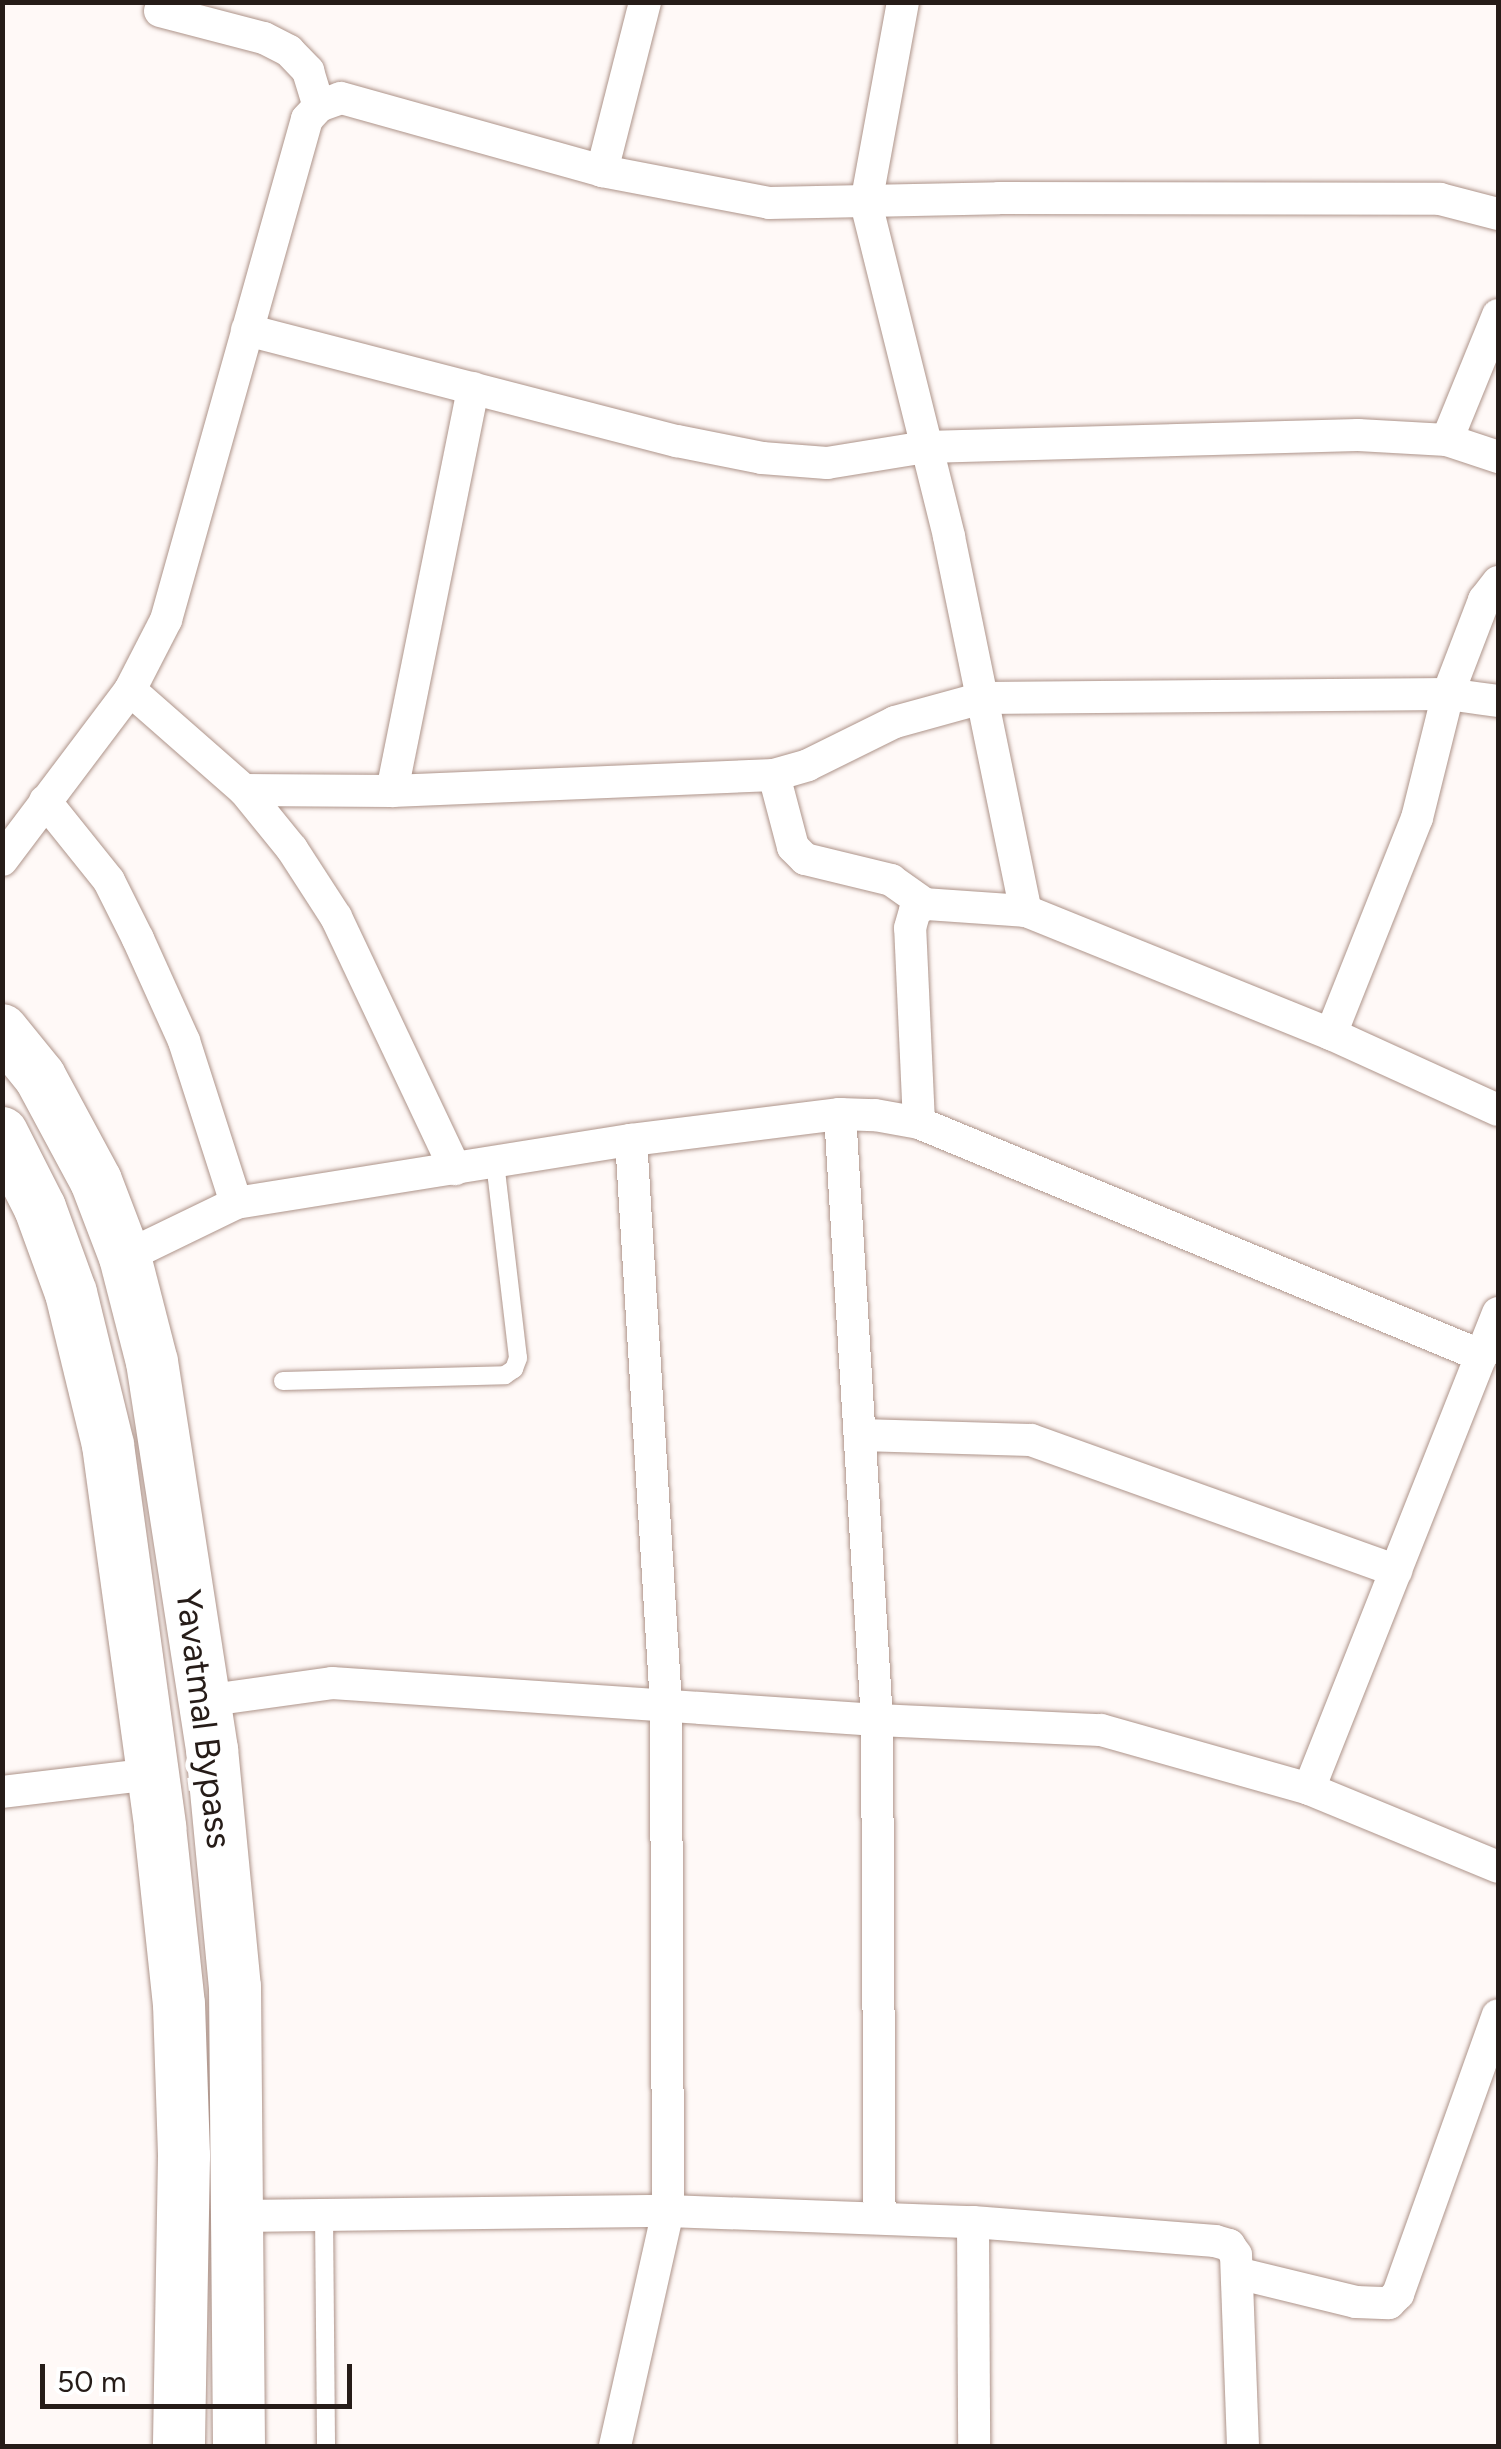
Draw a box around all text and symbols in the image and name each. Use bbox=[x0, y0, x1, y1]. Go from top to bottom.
street label: Yavatmal Bypass bbox=[167, 1587, 241, 1851]
scale bar bbox=[45, 2344, 358, 2406]
text: 50 m bbox=[57, 2363, 126, 2400]

